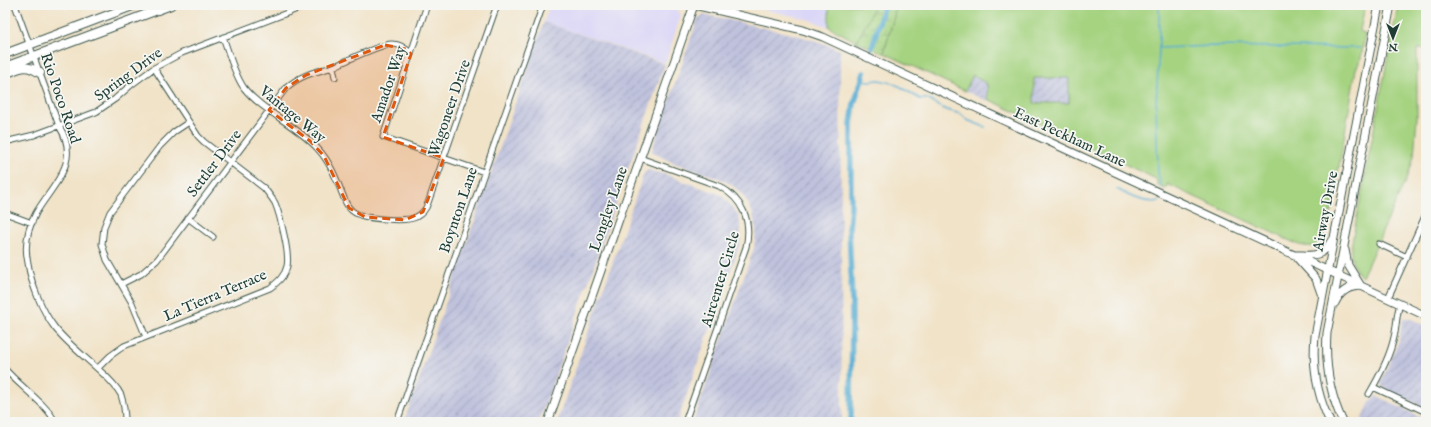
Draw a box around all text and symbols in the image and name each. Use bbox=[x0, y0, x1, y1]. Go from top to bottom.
north arrow bbox=[1373, 18, 1413, 58]
text: N bbox=[1388, 40, 1399, 54]
street label: Spring Drive bbox=[90, 43, 166, 105]
street label: Amador Way bbox=[366, 43, 411, 126]
street label: Rio Poco Road bbox=[36, 50, 85, 147]
street label: Wagoneer Drive bbox=[424, 57, 475, 159]
street label: Vantage Way bbox=[255, 81, 330, 147]
street label: East Peckham Lane bbox=[1011, 103, 1129, 172]
street label: Settler Drive bbox=[183, 126, 246, 201]
street label: Longley Lane bbox=[585, 164, 632, 254]
street label: Boynton Lane bbox=[435, 165, 482, 256]
street label: Airway Drive bbox=[1308, 169, 1343, 254]
street label: Aircenter Circle bbox=[697, 229, 744, 330]
street label: La Tierra Terrace bbox=[161, 265, 270, 326]

